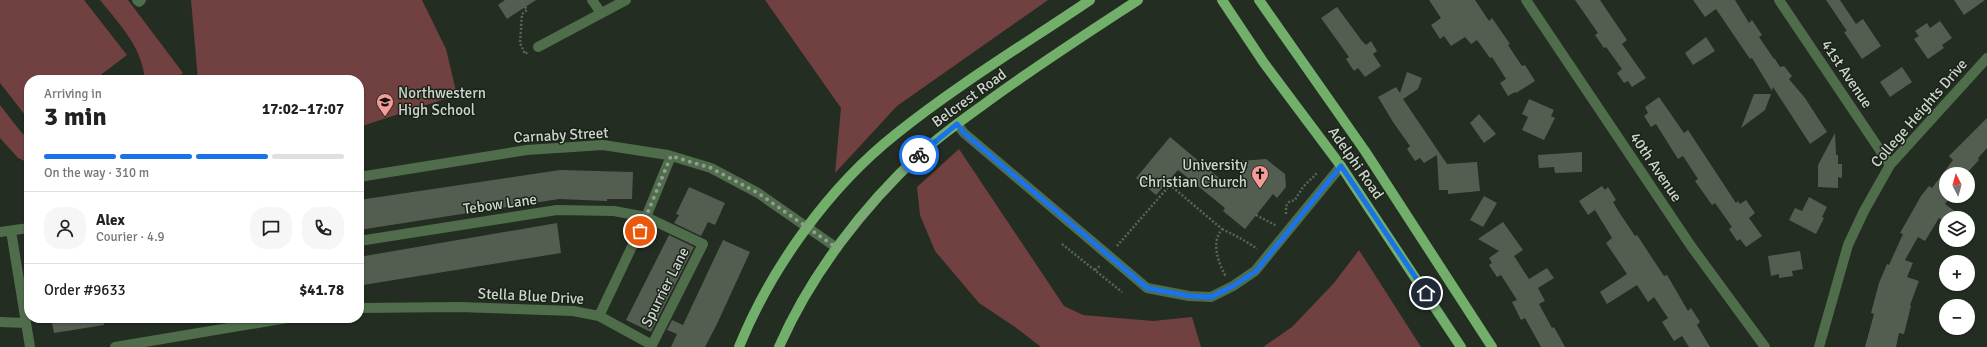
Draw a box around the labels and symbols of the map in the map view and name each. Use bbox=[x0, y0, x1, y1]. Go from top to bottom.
street label: 41st Avenue bbox=[1818, 37, 1876, 111]
street label: College Heights Drive bbox=[1867, 55, 1971, 171]
street label: Belcrest Road bbox=[928, 65, 1010, 131]
place label: Northwestern High School bbox=[398, 84, 486, 119]
school or university icon: Northwestern High School bbox=[375, 92, 395, 117]
street label: Adelphi Road bbox=[1324, 123, 1388, 203]
street label: Carnaby Street bbox=[513, 124, 609, 146]
street label: 40th Avenue bbox=[1626, 129, 1686, 205]
courier bbox=[899, 135, 939, 175]
place label: University Christian Church bbox=[1139, 156, 1247, 191]
church icon: University Christian Church bbox=[1250, 164, 1270, 189]
north arrow bbox=[1939, 167, 1975, 203]
street label: Tebow Lane bbox=[462, 190, 538, 218]
pin bbox=[623, 214, 657, 248]
street label: Spurrier Lane bbox=[637, 244, 693, 330]
pin bbox=[1409, 276, 1443, 310]
street label: Stella Blue Drive bbox=[477, 284, 585, 308]

